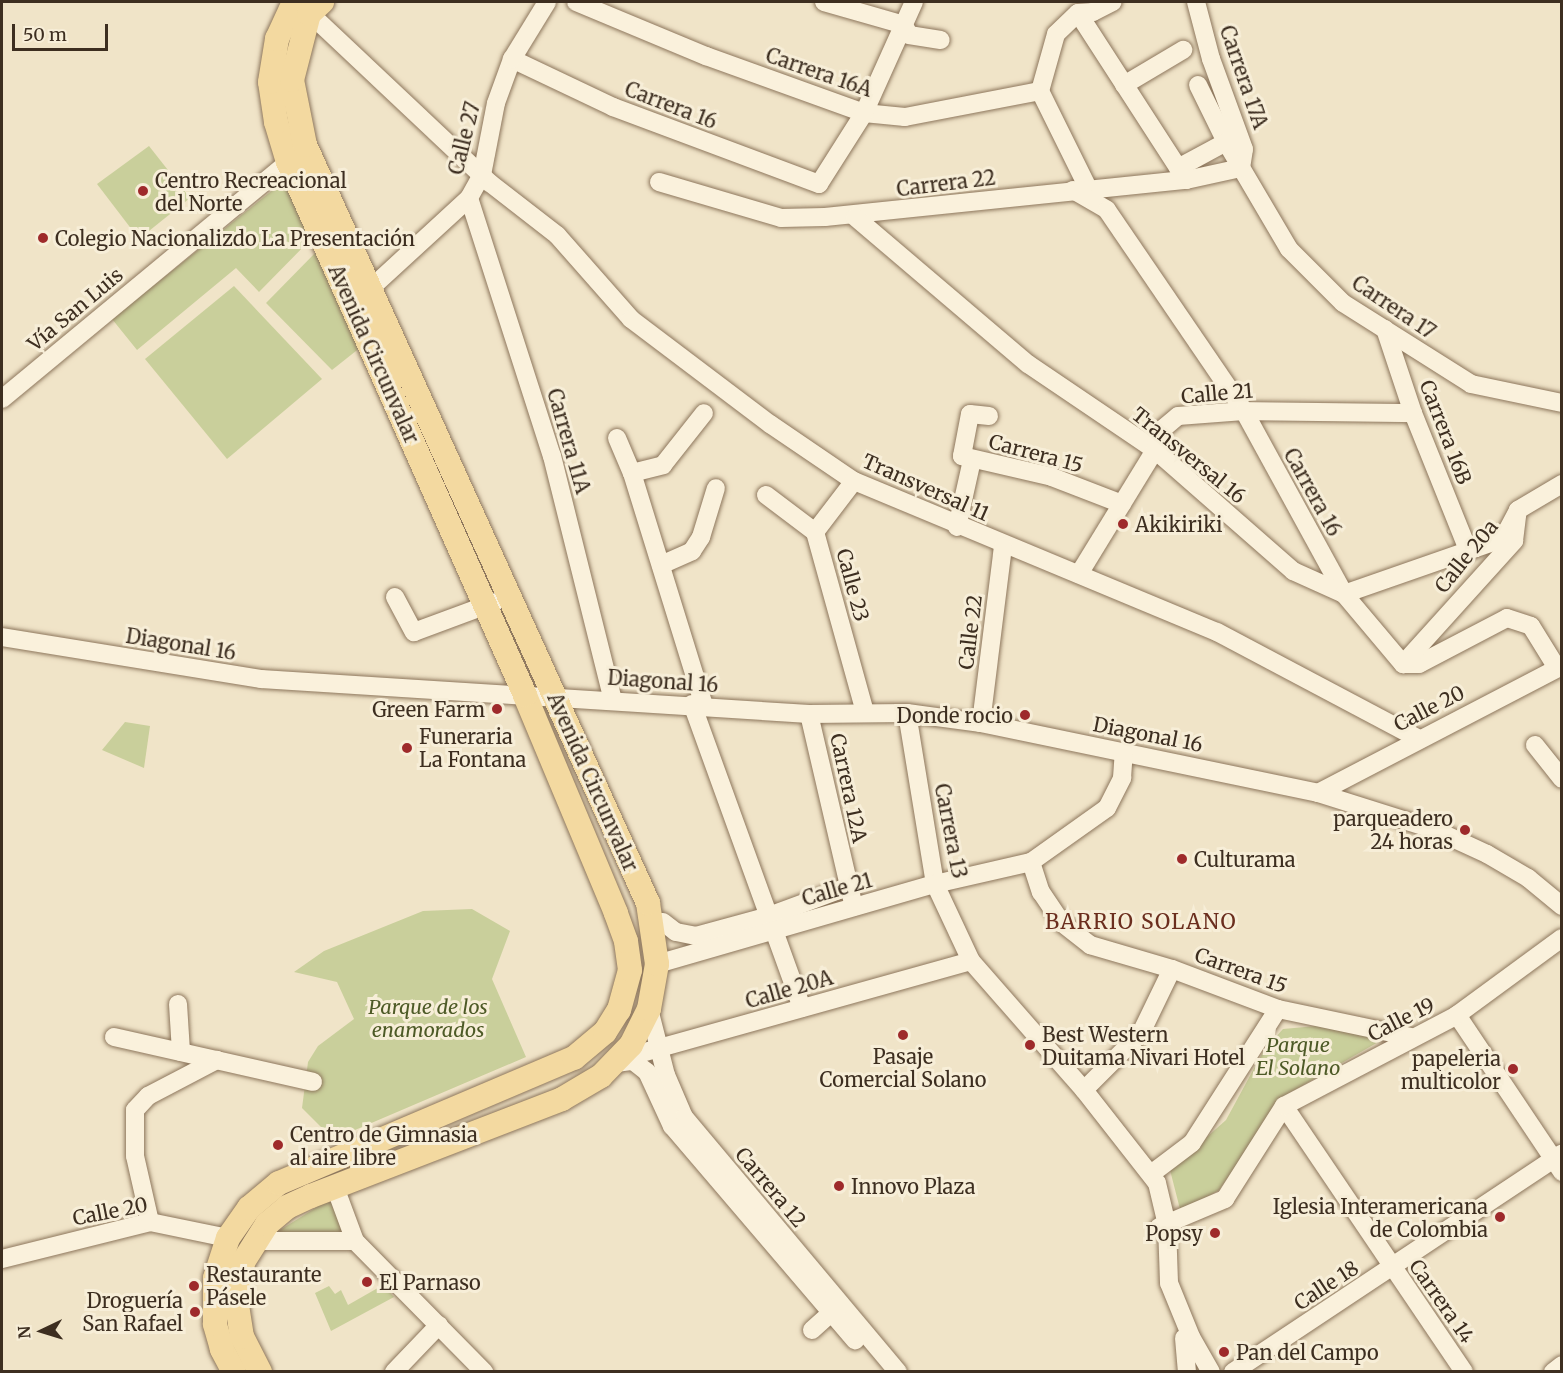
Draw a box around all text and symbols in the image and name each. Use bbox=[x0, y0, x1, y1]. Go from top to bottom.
scale bar bbox=[15, 12, 111, 50]
street label: Carrera 17A bbox=[1215, 22, 1273, 132]
text: 50 m bbox=[23, 23, 67, 46]
street label: Carrera 16A bbox=[763, 43, 875, 101]
street label: Carrera 16 bbox=[622, 76, 720, 134]
street label: Calle 27 bbox=[443, 99, 485, 177]
street label: Carrera 22 bbox=[895, 165, 997, 201]
place label: Centro Recreacional del Norte bbox=[155, 168, 347, 215]
marker: Centro Recreacional del Norte bbox=[136, 184, 150, 198]
place label: Colegio Nacionalizdo La Presentación bbox=[55, 226, 415, 250]
marker: Colegio Nacionalizdo La Presentación bbox=[36, 231, 50, 245]
street label: Avenida Circunvalar bbox=[324, 261, 424, 447]
street label: Vía San Luis bbox=[23, 262, 127, 356]
street label: Carrera 17 bbox=[1348, 270, 1440, 344]
street label: Carrera 16B bbox=[1415, 377, 1477, 487]
street label: Calle 21 bbox=[1180, 378, 1254, 408]
street label: Carrera 11A bbox=[543, 386, 595, 496]
street label: Transversal 16 bbox=[1127, 402, 1251, 508]
street label: Carrera 15 bbox=[986, 429, 1086, 477]
street label: Carrera 16 bbox=[1279, 444, 1347, 540]
street label: Transversal 11 bbox=[859, 448, 993, 526]
place label: Akikiriki bbox=[1135, 512, 1222, 536]
street label: Calle 20a bbox=[1429, 515, 1503, 597]
marker: Akikiriki bbox=[1116, 517, 1130, 531]
street label: Calle 23 bbox=[832, 546, 874, 624]
street label: Calle 22 bbox=[954, 593, 986, 671]
street label: Diagonal 16 bbox=[124, 623, 238, 665]
street label: Diagonal 16 bbox=[607, 665, 719, 697]
street label: Calle 20 bbox=[1390, 680, 1468, 736]
street label: Avenida Circunvalar bbox=[543, 689, 643, 875]
place label: Green Farm bbox=[372, 697, 485, 721]
marker: Green Farm bbox=[490, 702, 504, 716]
place label: Donde rocio bbox=[896, 703, 1013, 727]
marker: Donde rocio bbox=[1018, 708, 1032, 722]
street label: Diagonal 16 bbox=[1091, 712, 1205, 756]
place label: Funeraria La Fontana bbox=[419, 724, 526, 771]
street label: Carrera 12A bbox=[826, 731, 872, 845]
marker: Funeraria La Fontana bbox=[400, 741, 414, 755]
street label: Carrera 13 bbox=[930, 782, 972, 880]
place label: parqueadero 24 horas bbox=[1333, 807, 1453, 854]
marker: parqueadero 24 horas bbox=[1458, 823, 1472, 837]
place label: Culturama bbox=[1194, 847, 1296, 871]
marker: Culturama bbox=[1175, 852, 1189, 866]
street label: Calle 21 bbox=[799, 868, 875, 910]
district label: BARRIO SOLANO bbox=[1045, 909, 1237, 935]
street label: Carrera 15 bbox=[1192, 942, 1290, 998]
street label: Calle 20A bbox=[743, 965, 835, 1013]
street label: Calle 19 bbox=[1364, 992, 1438, 1046]
park label: Parque de los enamorados bbox=[368, 994, 488, 1041]
place label: Best Western Duitama Nivari Hotel bbox=[1042, 1022, 1245, 1069]
marker: Pasaje Comercial Solano bbox=[896, 1028, 910, 1042]
park label: Parque El Solano bbox=[1256, 1032, 1340, 1079]
marker: Best Western Duitama Nivari Hotel bbox=[1023, 1038, 1037, 1052]
place label: Pasaje Comercial Solano bbox=[820, 1044, 986, 1091]
place label: papeleria multicolor bbox=[1401, 1046, 1501, 1093]
marker: papeleria multicolor bbox=[1506, 1062, 1520, 1076]
place label: Centro de Gimnasia al aire libre bbox=[290, 1122, 478, 1169]
marker: Centro de Gimnasia al aire libre bbox=[271, 1138, 285, 1152]
street label: Carrera 12 bbox=[731, 1142, 811, 1232]
place label: Innovo Plaza bbox=[851, 1174, 975, 1198]
marker: Innovo Plaza bbox=[832, 1179, 846, 1193]
street label: Calle 20 bbox=[70, 1192, 150, 1230]
place label: Iglesia Interamericana de Colombia bbox=[1273, 1194, 1488, 1241]
marker: Iglesia Interamericana de Colombia bbox=[1493, 1210, 1507, 1224]
place label: Popsy bbox=[1145, 1221, 1203, 1245]
marker: Popsy bbox=[1208, 1226, 1222, 1240]
street label: Calle 18 bbox=[1289, 1255, 1363, 1315]
street label: Carrera 14 bbox=[1405, 1255, 1479, 1347]
place label: Restaurante Pásele bbox=[206, 1262, 321, 1309]
place label: El Parnaso bbox=[379, 1270, 481, 1294]
marker: El Parnaso bbox=[360, 1275, 374, 1289]
marker: Restaurante Pásele bbox=[187, 1279, 201, 1293]
place label: Droguería San Rafael bbox=[82, 1288, 183, 1335]
north arrow bbox=[12, 1301, 72, 1361]
marker: Droguería San Rafael bbox=[188, 1305, 202, 1319]
text: N bbox=[14, 1325, 34, 1339]
place label: Pan del Campo bbox=[1236, 1340, 1379, 1364]
marker: Pan del Campo bbox=[1217, 1345, 1231, 1359]

